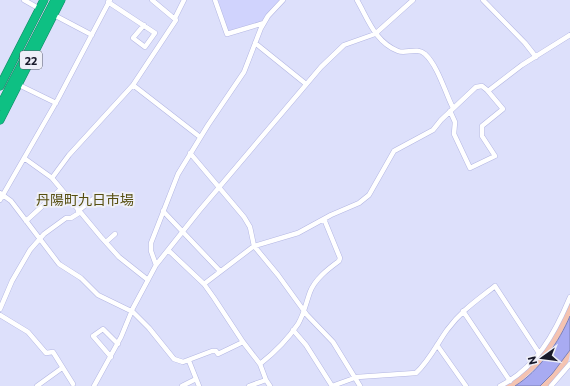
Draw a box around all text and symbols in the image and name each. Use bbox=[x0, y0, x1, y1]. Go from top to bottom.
road number: 22 bbox=[20, 51, 42, 69]
district label: 丹陽町九日市場 bbox=[36, 191, 134, 208]
north arrow bbox=[522, 338, 562, 378]
text: N bbox=[525, 355, 539, 366]

